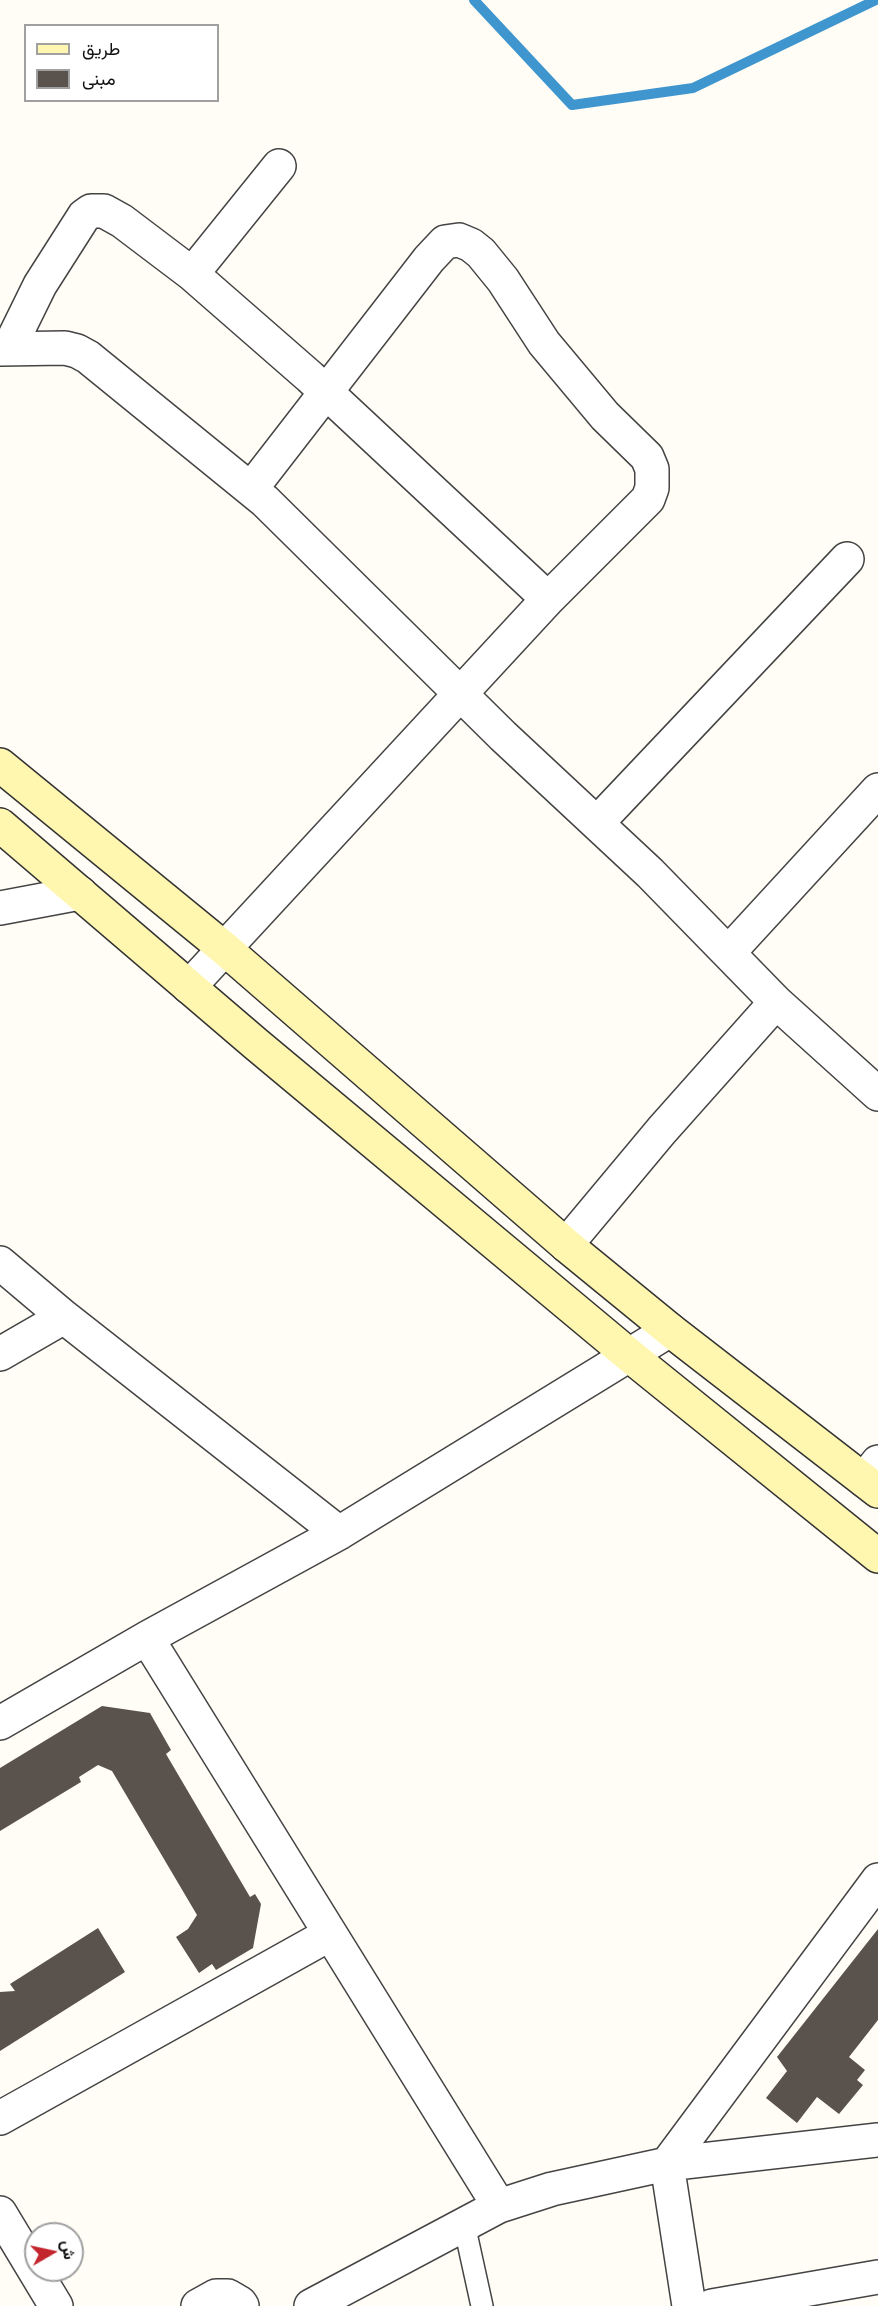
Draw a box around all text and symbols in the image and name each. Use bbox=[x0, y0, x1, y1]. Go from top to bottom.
legend bbox=[24, 24, 219, 102]
text: طريق bbox=[82, 34, 120, 61]
text: مبنى bbox=[82, 64, 116, 91]
north arrow bbox=[24, 2222, 84, 2282]
text: ش bbox=[56, 2238, 83, 2261]

